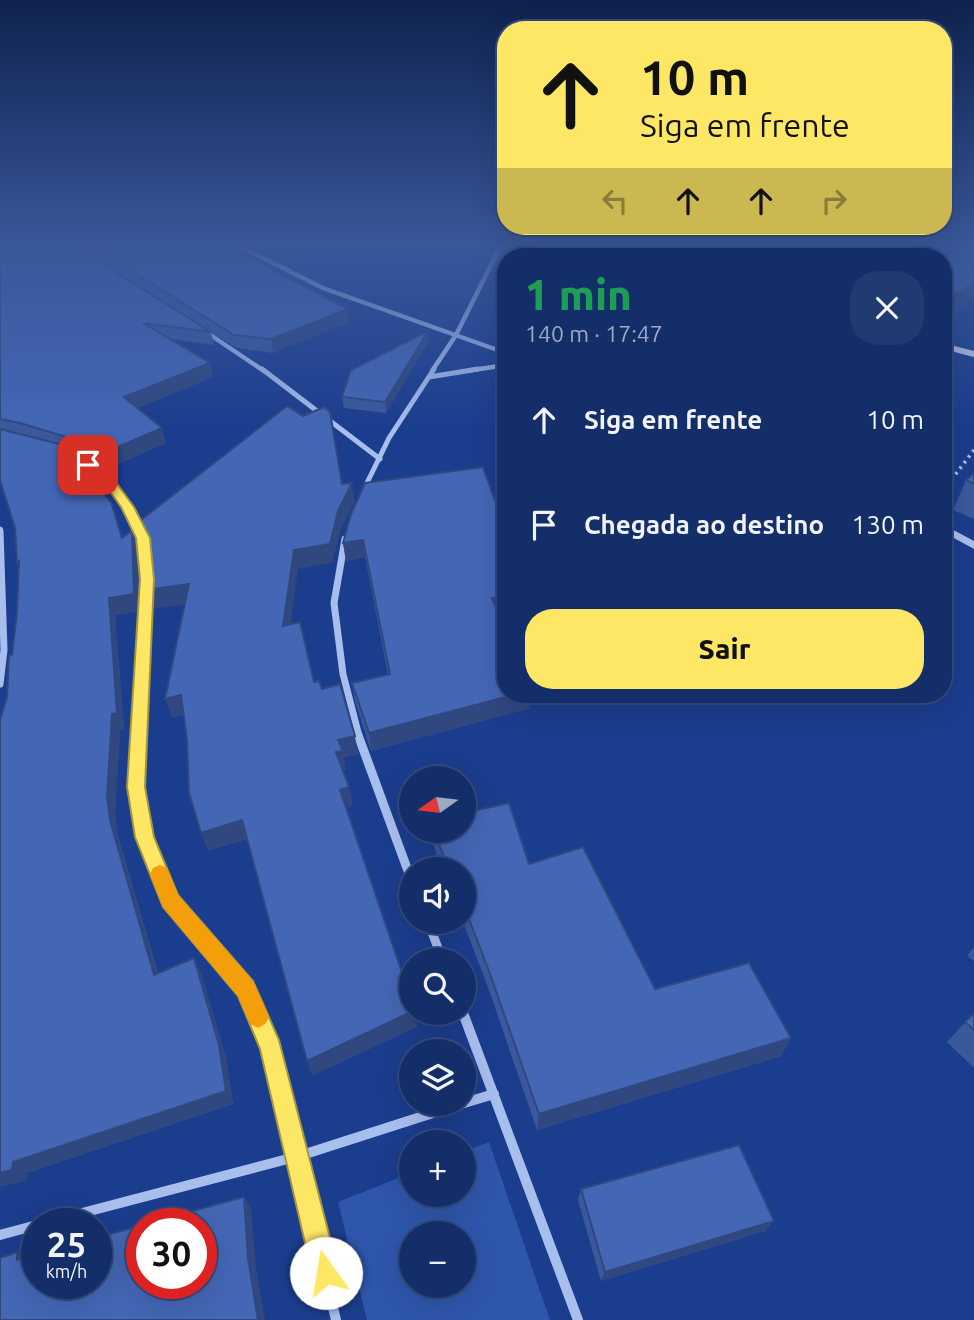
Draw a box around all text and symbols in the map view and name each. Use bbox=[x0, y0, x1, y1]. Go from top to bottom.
icon: ahead bbox=[525, 49, 616, 140]
text: 10 m bbox=[640, 49, 749, 104]
text: Siga em frente bbox=[640, 107, 850, 143]
icon: left bbox=[596, 182, 634, 220]
icon: ahead bbox=[669, 182, 707, 220]
icon: ahead bbox=[742, 182, 780, 220]
icon: right bbox=[815, 182, 853, 220]
text: 1 min bbox=[525, 271, 632, 318]
button: close bbox=[850, 271, 924, 345]
text: 140 m · 17:47 bbox=[525, 321, 663, 346]
icon: ahead bbox=[525, 401, 563, 439]
text: Siga em frente bbox=[584, 405, 762, 434]
text: 10 m bbox=[866, 405, 924, 434]
pin bbox=[58, 435, 118, 495]
icon: arrive bbox=[69, 446, 107, 484]
icon: arrive bbox=[525, 506, 563, 544]
text: Chegada ao destino bbox=[584, 510, 824, 539]
text: 130 m bbox=[852, 510, 924, 539]
button: Sair bbox=[525, 609, 924, 689]
north arrow bbox=[399, 766, 476, 844]
map controls bbox=[399, 766, 476, 1298]
button: sound bbox=[399, 857, 476, 934]
button: search bbox=[399, 948, 476, 1025]
button: layers bbox=[399, 1039, 476, 1116]
button: + bbox=[399, 1130, 476, 1207]
speed limit sign: 30 bbox=[126, 1208, 217, 1299]
button: − bbox=[399, 1221, 476, 1298]
text: 25 bbox=[47, 1224, 86, 1264]
position arrow bbox=[289, 1236, 363, 1310]
text: km/h bbox=[46, 1261, 87, 1281]

